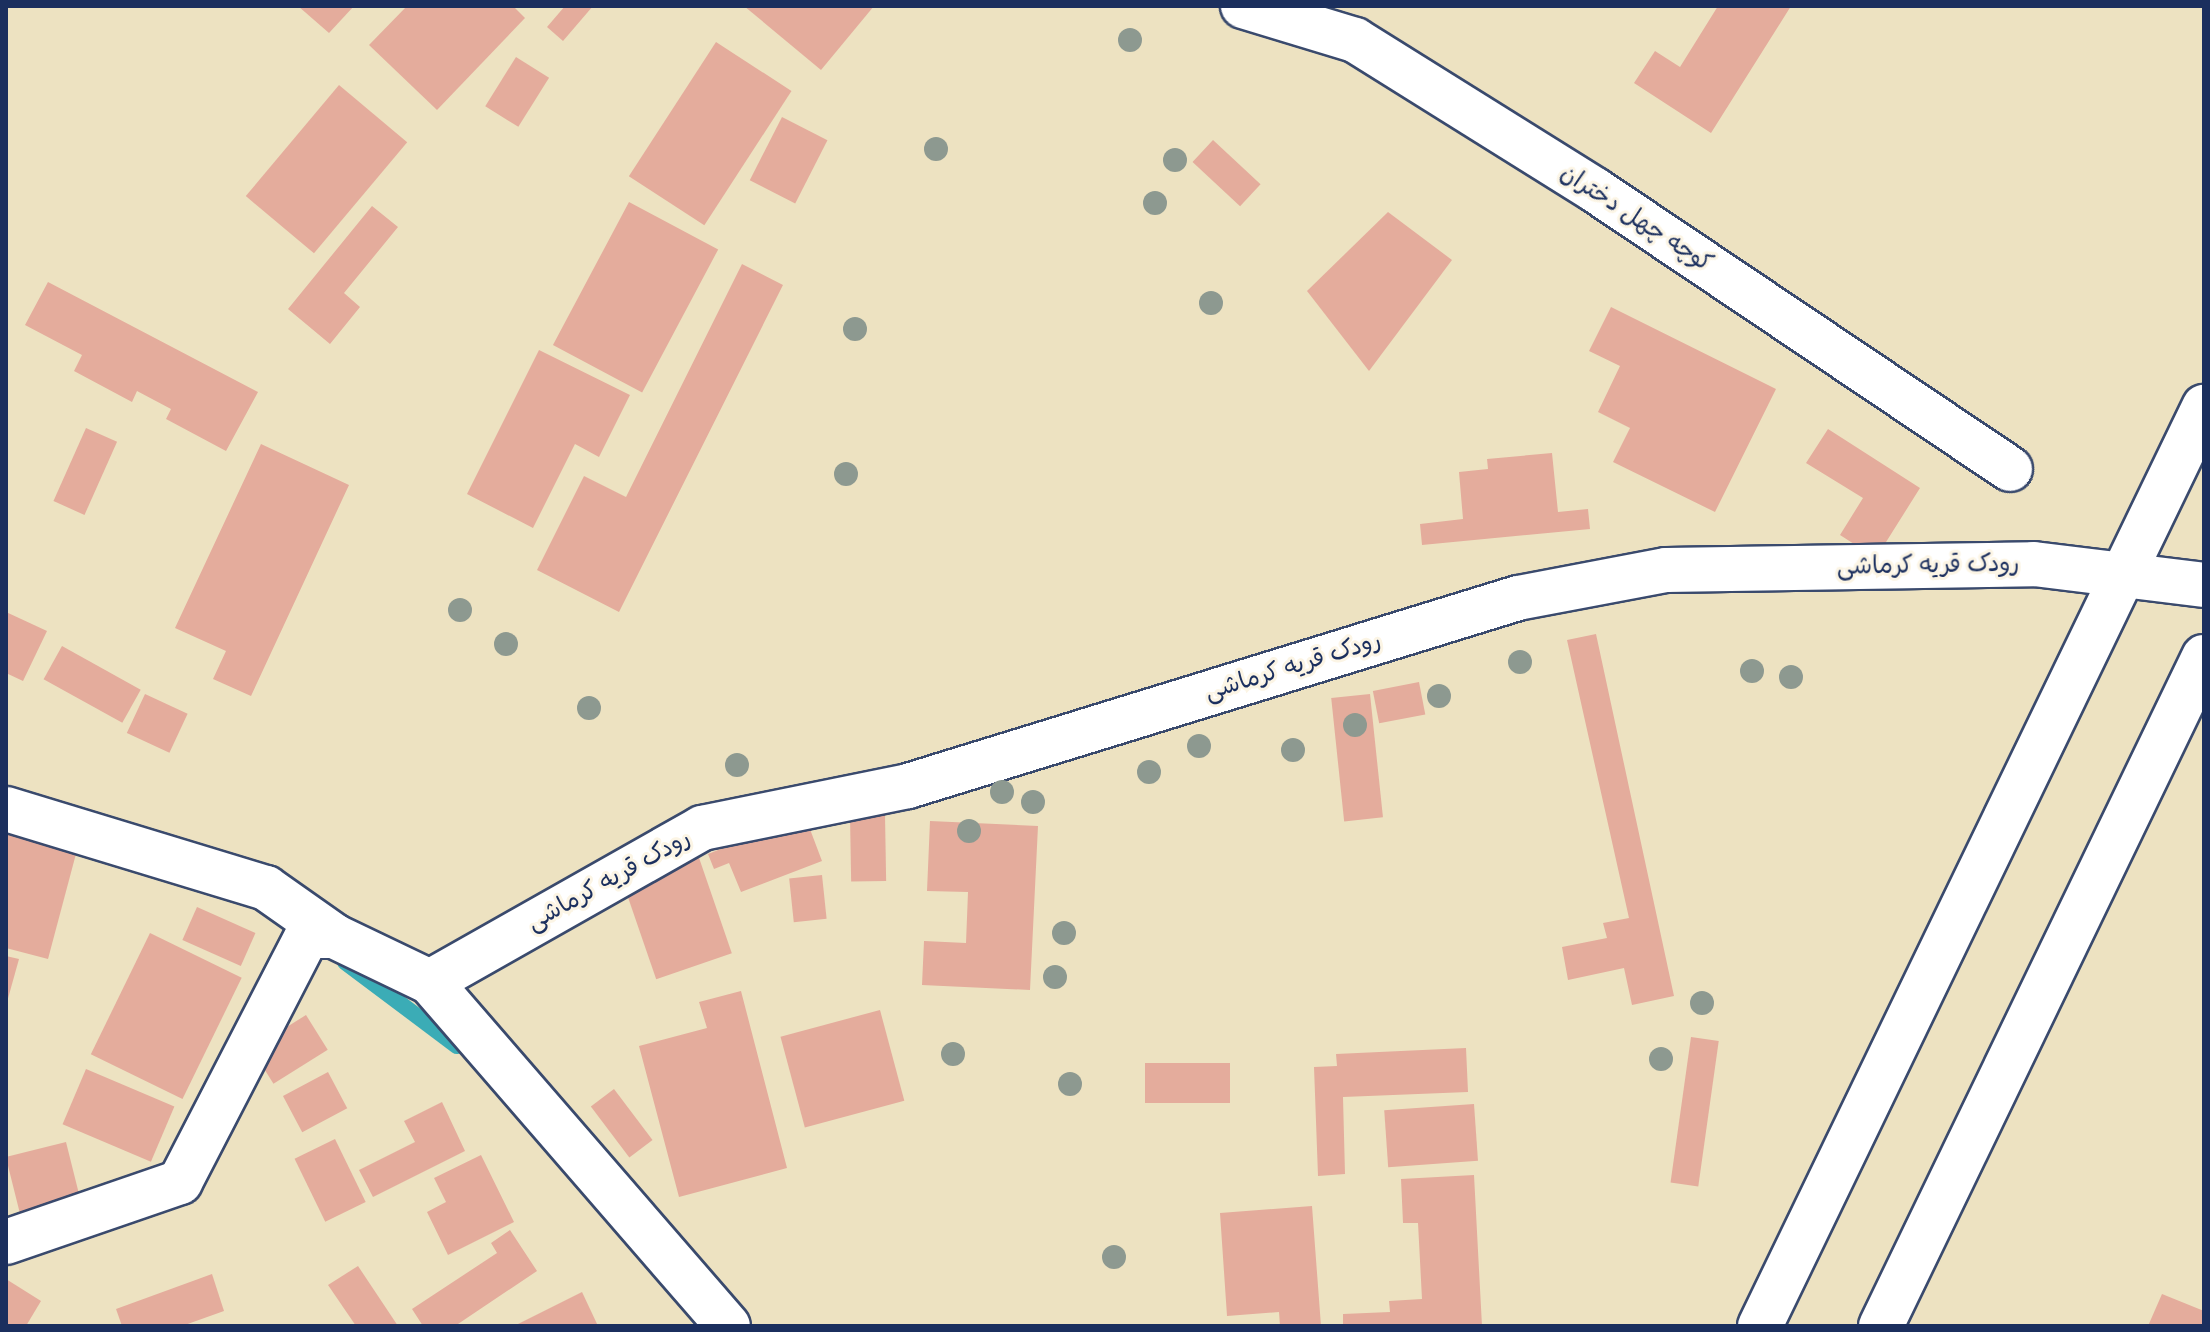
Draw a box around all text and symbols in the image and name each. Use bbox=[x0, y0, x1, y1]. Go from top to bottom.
street label: کوچه چهل دختران bbox=[1555, 159, 1717, 279]
street label: رودک قریه کرماشی bbox=[1837, 550, 2019, 582]
street label: رودک قریه کرماشی bbox=[1202, 627, 1384, 707]
street label: رودک قریه کرماشی bbox=[522, 824, 696, 938]

